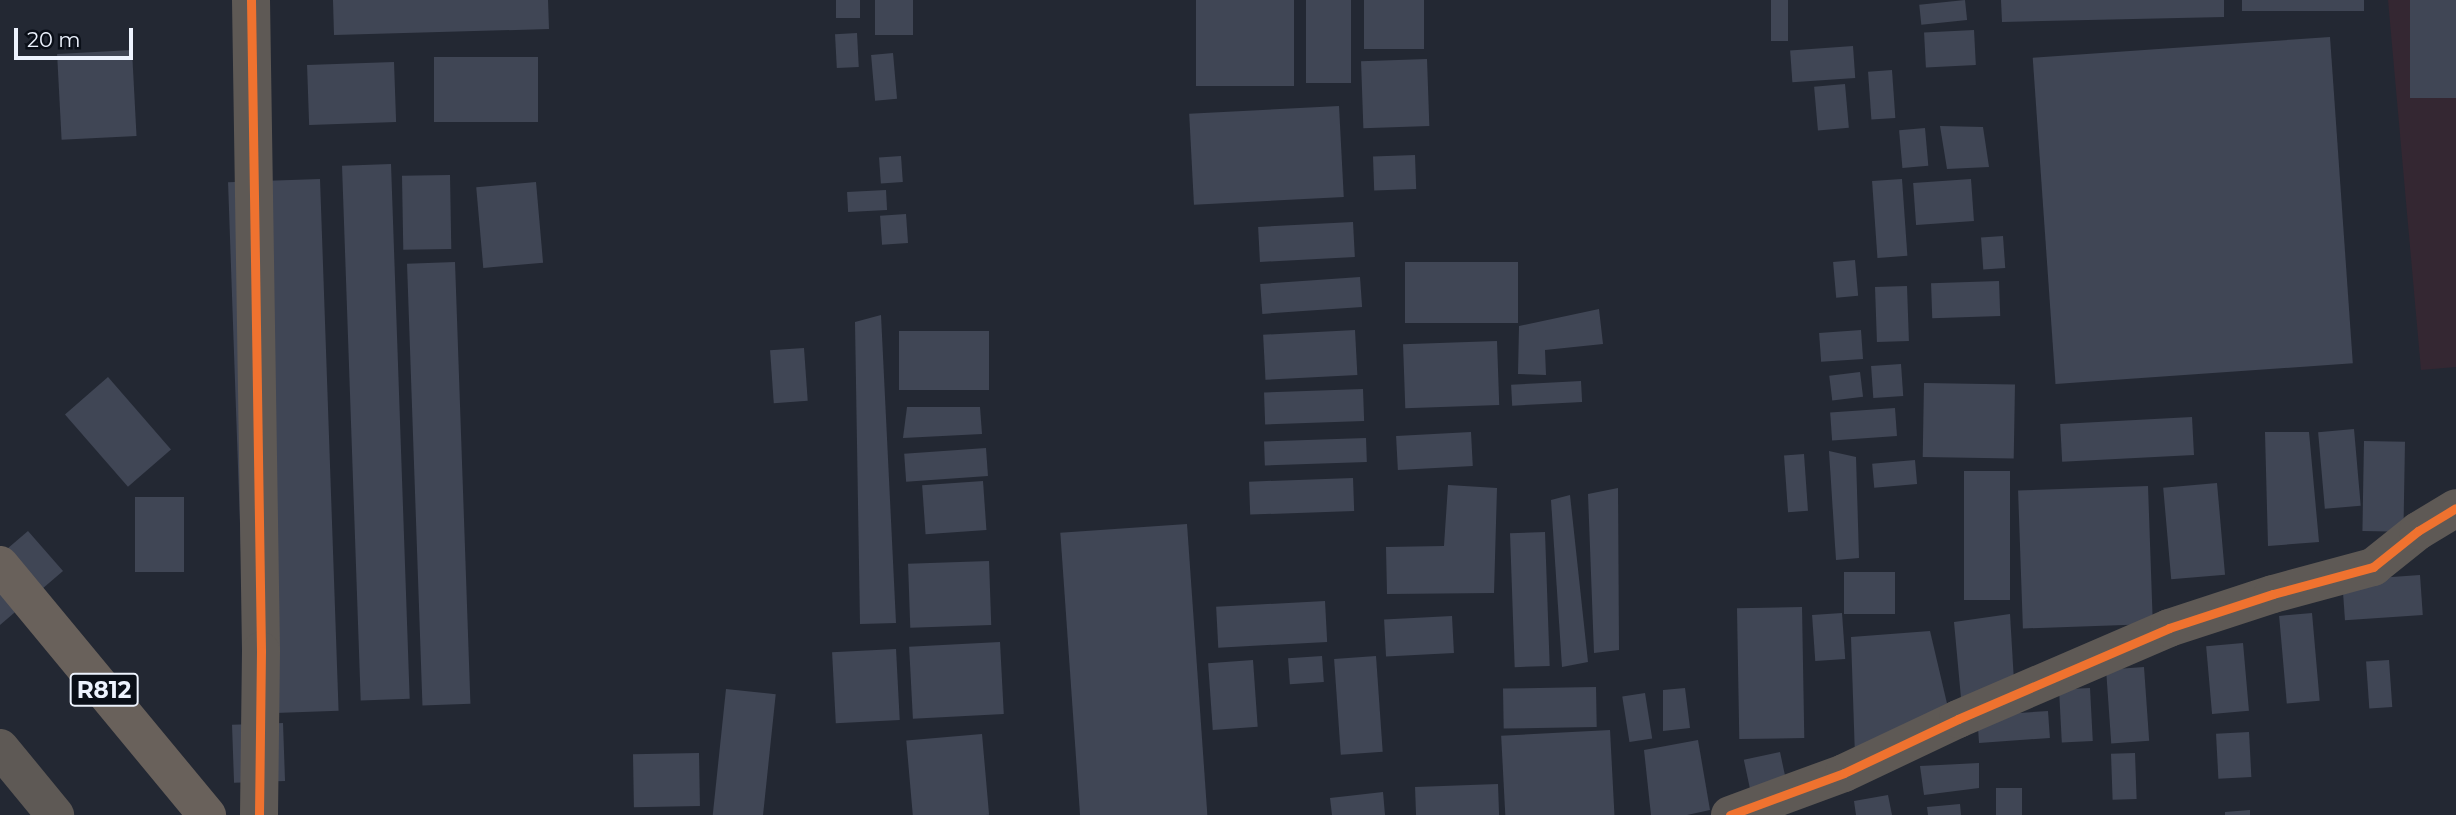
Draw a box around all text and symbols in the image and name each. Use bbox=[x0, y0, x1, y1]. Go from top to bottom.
scale bar bbox=[18, 14, 136, 58]
text: 20 m bbox=[27, 27, 81, 52]
road number: R812 bbox=[69, 670, 139, 710]

